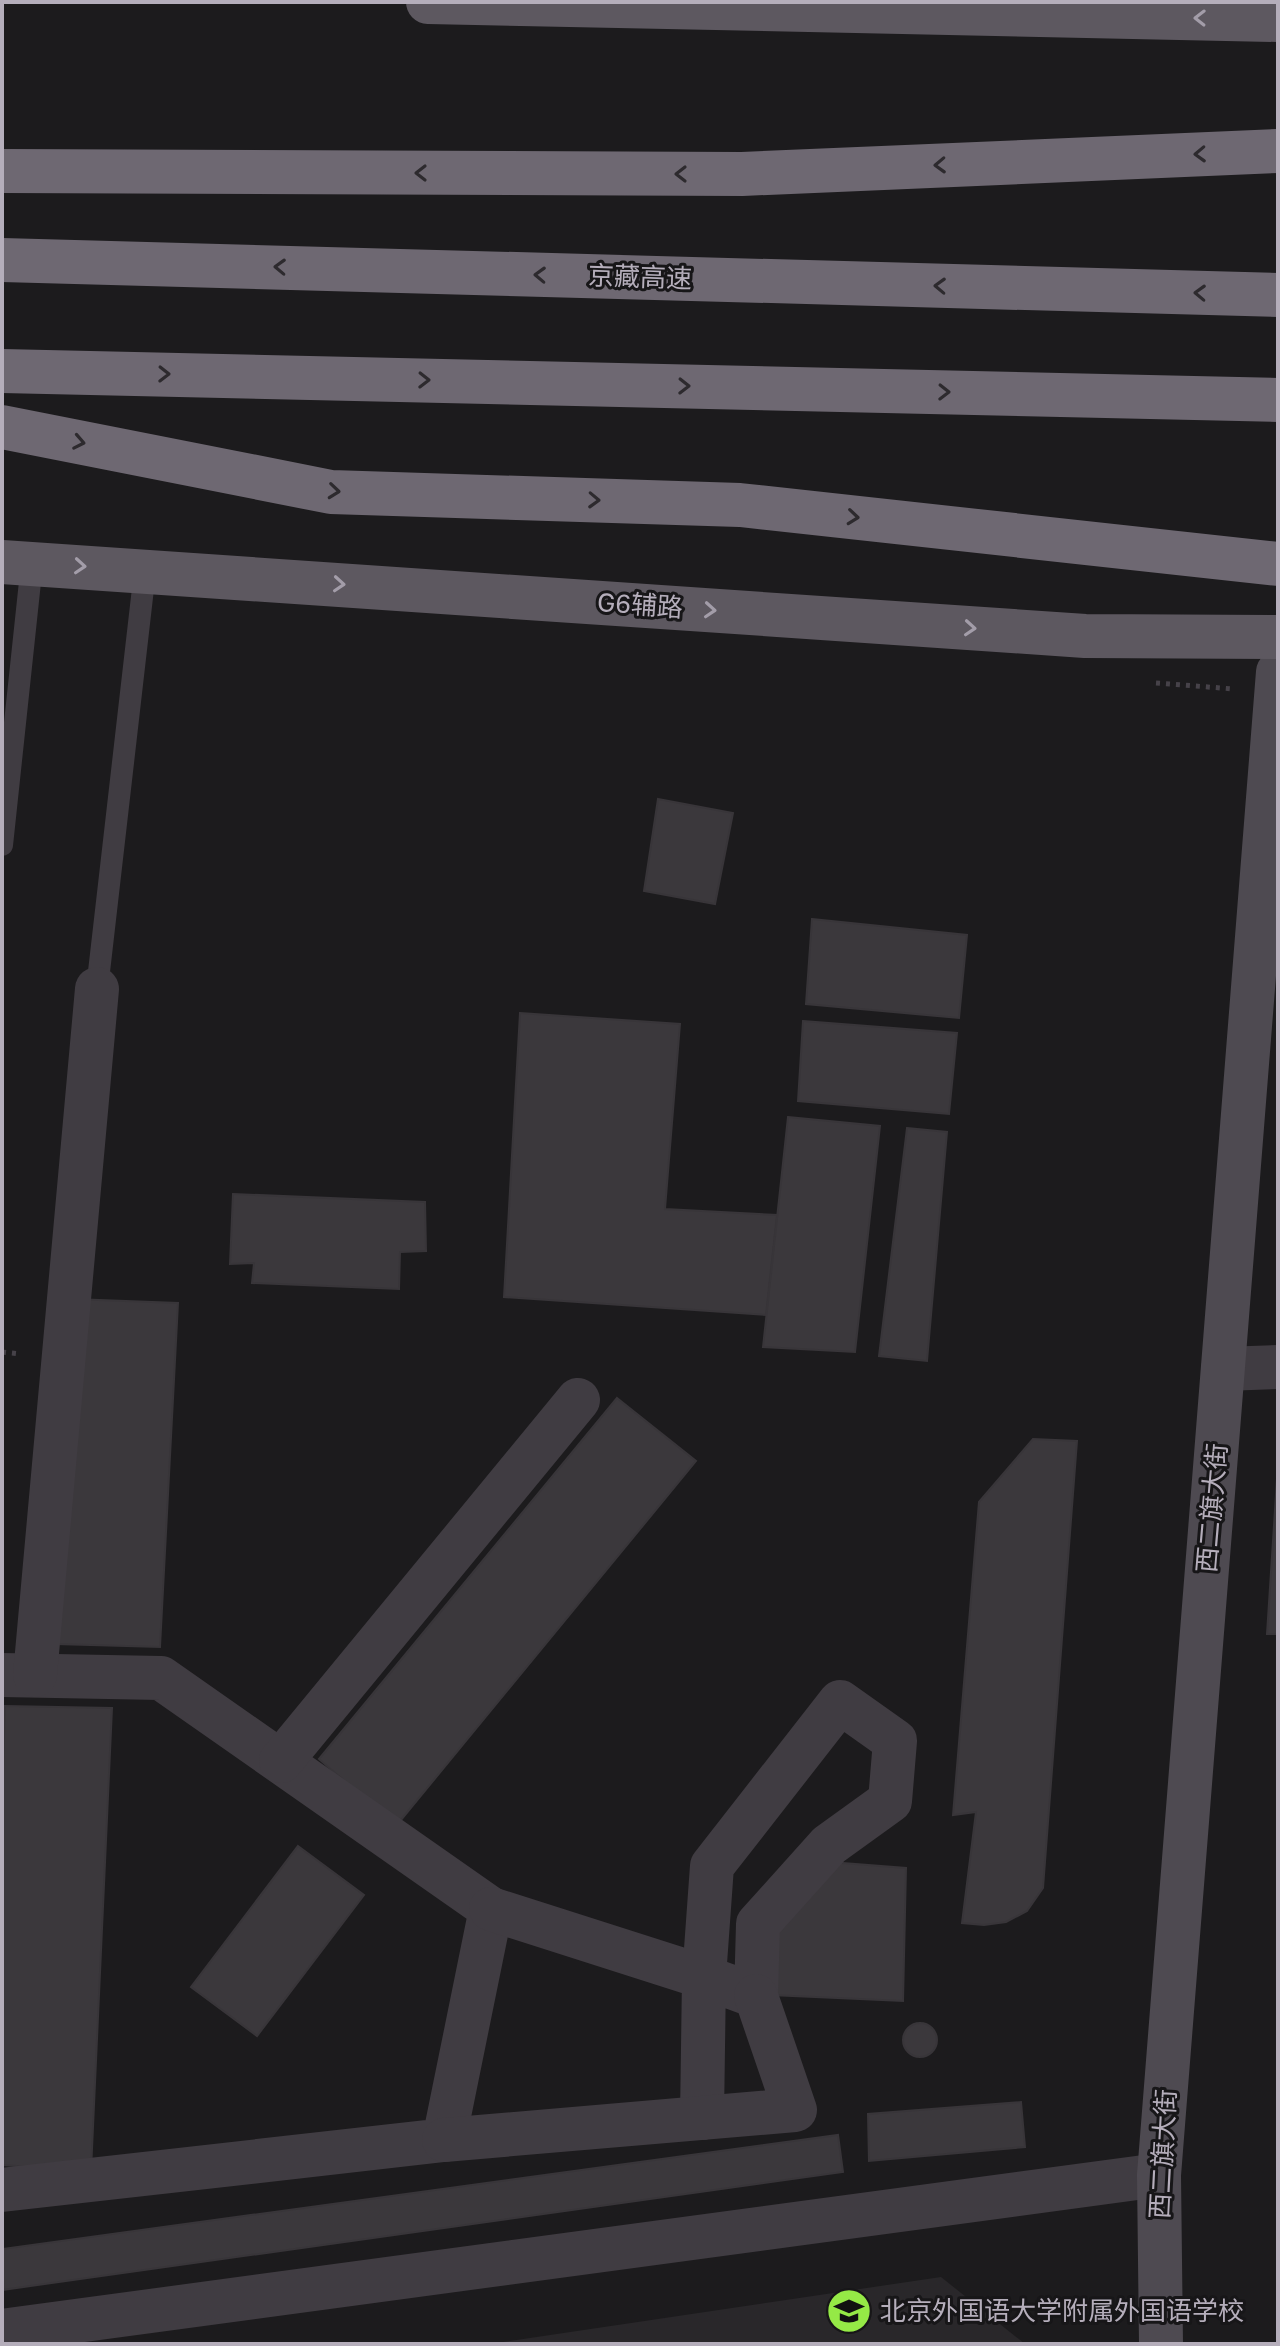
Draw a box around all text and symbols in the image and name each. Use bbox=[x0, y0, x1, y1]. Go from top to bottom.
one-way arrow bbox=[1193, 10, 1206, 27]
one-way arrow bbox=[1193, 145, 1206, 162]
one-way arrow bbox=[933, 157, 946, 174]
one-way arrow bbox=[414, 164, 427, 181]
one-way arrow bbox=[674, 165, 687, 183]
one-way arrow bbox=[273, 259, 286, 276]
street label: 京藏高速 bbox=[588, 259, 693, 294]
one-way arrow bbox=[533, 266, 546, 283]
one-way arrow bbox=[933, 277, 946, 294]
one-way arrow bbox=[1193, 284, 1206, 302]
one-way arrow bbox=[158, 366, 171, 383]
one-way arrow bbox=[418, 372, 431, 389]
one-way arrow bbox=[678, 378, 691, 395]
one-way arrow bbox=[938, 384, 951, 401]
one-way arrow bbox=[71, 433, 85, 450]
one-way arrow bbox=[328, 482, 341, 499]
one-way arrow bbox=[588, 491, 601, 509]
one-way arrow bbox=[847, 509, 860, 526]
one-way arrow bbox=[74, 557, 87, 574]
one-way arrow bbox=[333, 576, 346, 593]
street label: G6辅路 bbox=[596, 586, 684, 623]
one-way arrow bbox=[704, 601, 717, 618]
one-way arrow bbox=[964, 619, 977, 636]
street label: 西二旗大街 bbox=[1190, 1442, 1233, 1574]
street label: 西二旗大街 bbox=[1144, 2088, 1181, 2220]
school or university icon: 北京外国语大学附属外国语学校 bbox=[825, 2287, 873, 2335]
place label: 北京外国语大学附属外国语学校 bbox=[880, 2295, 1244, 2326]

